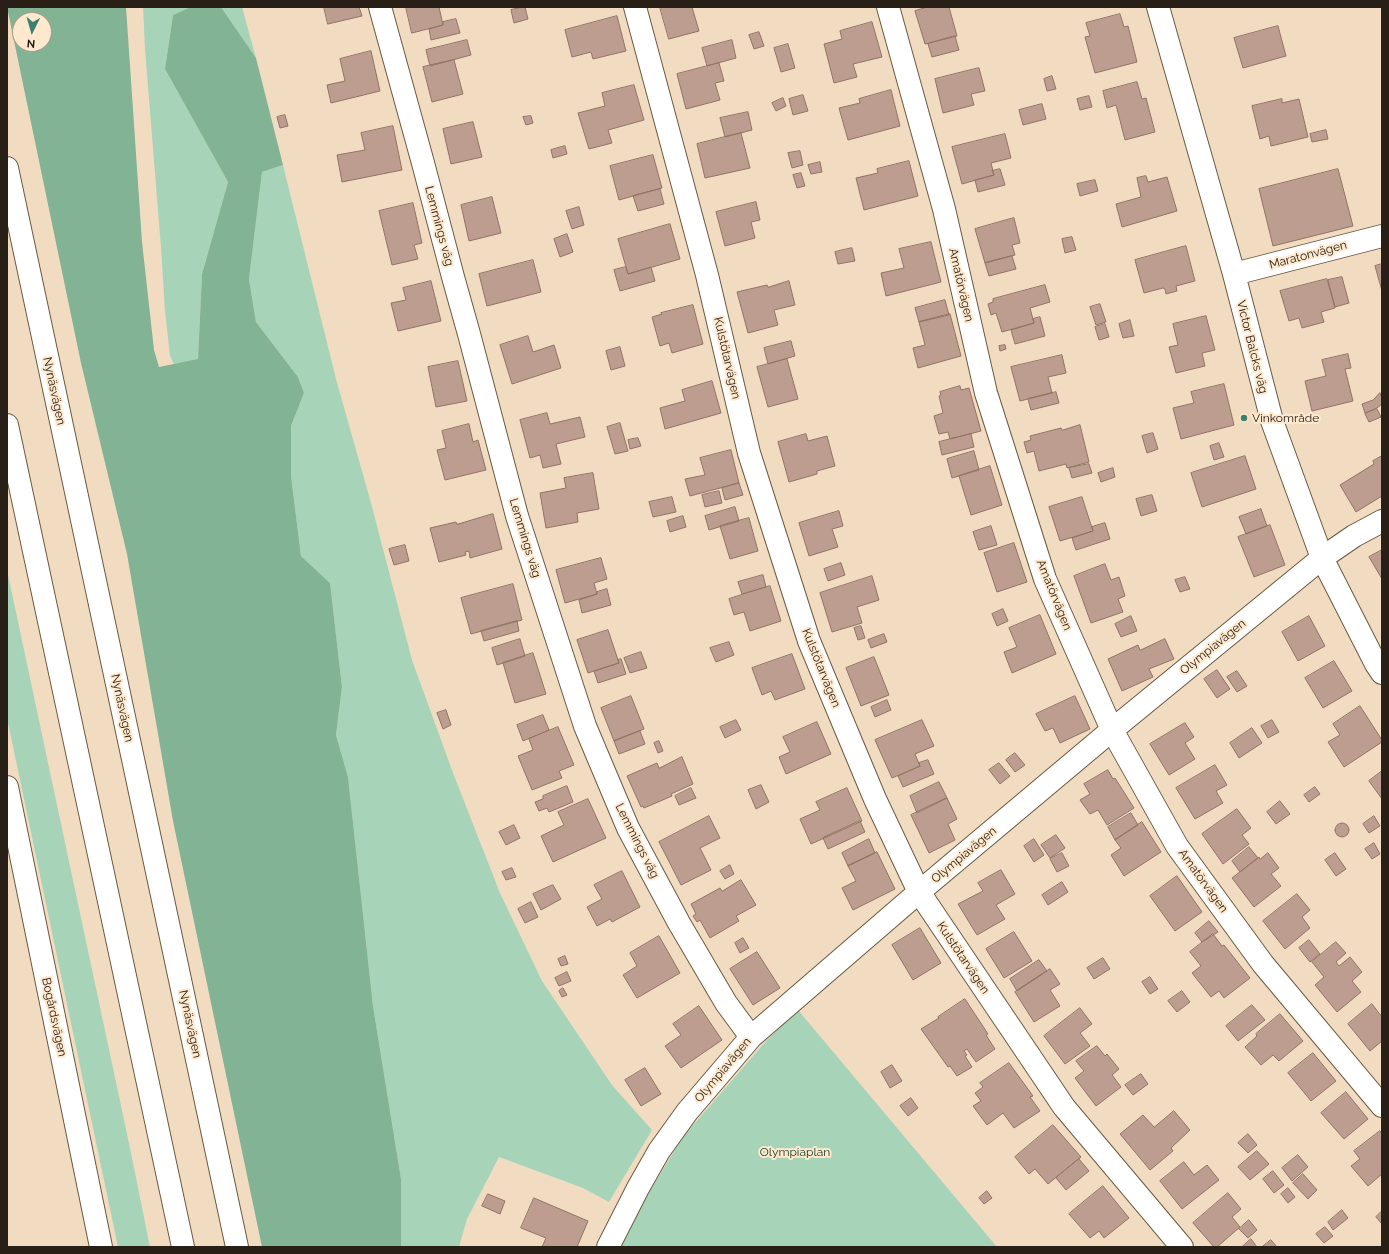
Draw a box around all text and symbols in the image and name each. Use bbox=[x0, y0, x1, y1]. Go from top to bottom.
north arrow bbox=[12, 12, 52, 52]
text: N bbox=[26, 37, 36, 50]
street label: Lemmings väg bbox=[421, 185, 457, 267]
street label: Maratonvägen bbox=[1268, 238, 1348, 272]
street label: Amatörvägen bbox=[946, 247, 976, 323]
street label: Victor Balcks väg bbox=[1233, 299, 1271, 395]
street label: Kulstötarvägen bbox=[711, 316, 743, 400]
street label: Nynäsvägen bbox=[40, 356, 68, 426]
place label: Vinkområde bbox=[1252, 411, 1319, 425]
marker: Vinkområde bbox=[1239, 413, 1249, 423]
street label: Lemmings väg bbox=[506, 497, 544, 579]
street label: Amatörvägen bbox=[1033, 557, 1075, 633]
street label: Olympiavägen bbox=[1177, 616, 1249, 678]
street label: Kulstötarvägen bbox=[799, 627, 843, 709]
street label: Nynäsvägen bbox=[108, 673, 136, 743]
street label: Lemmings väg bbox=[612, 801, 662, 881]
street label: Olympiavägen bbox=[929, 824, 999, 886]
street label: Amatörvägen bbox=[1175, 846, 1231, 916]
street label: Kulstötarvägen bbox=[934, 919, 992, 997]
street label: Bogårdsvägen bbox=[39, 976, 69, 1058]
street label: Nynäsvägen bbox=[176, 989, 204, 1059]
street label: Olympiavägen bbox=[692, 1035, 754, 1105]
park label: Olympiaplan bbox=[760, 1145, 830, 1159]

